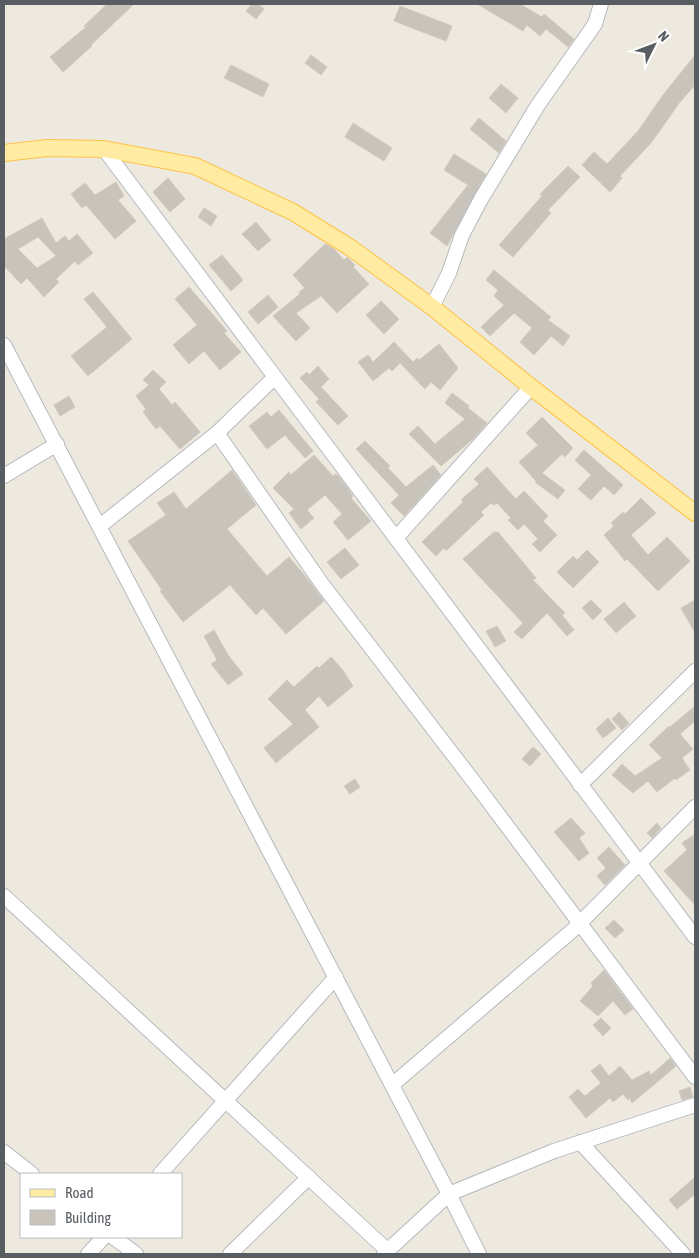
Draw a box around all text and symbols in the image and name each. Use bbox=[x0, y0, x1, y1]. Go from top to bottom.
north arrow bbox=[629, 20, 679, 70]
text: N bbox=[655, 28, 672, 45]
legend bbox=[20, 1173, 182, 1238]
text: Road bbox=[65, 1184, 94, 1201]
text: Building bbox=[65, 1209, 111, 1226]

